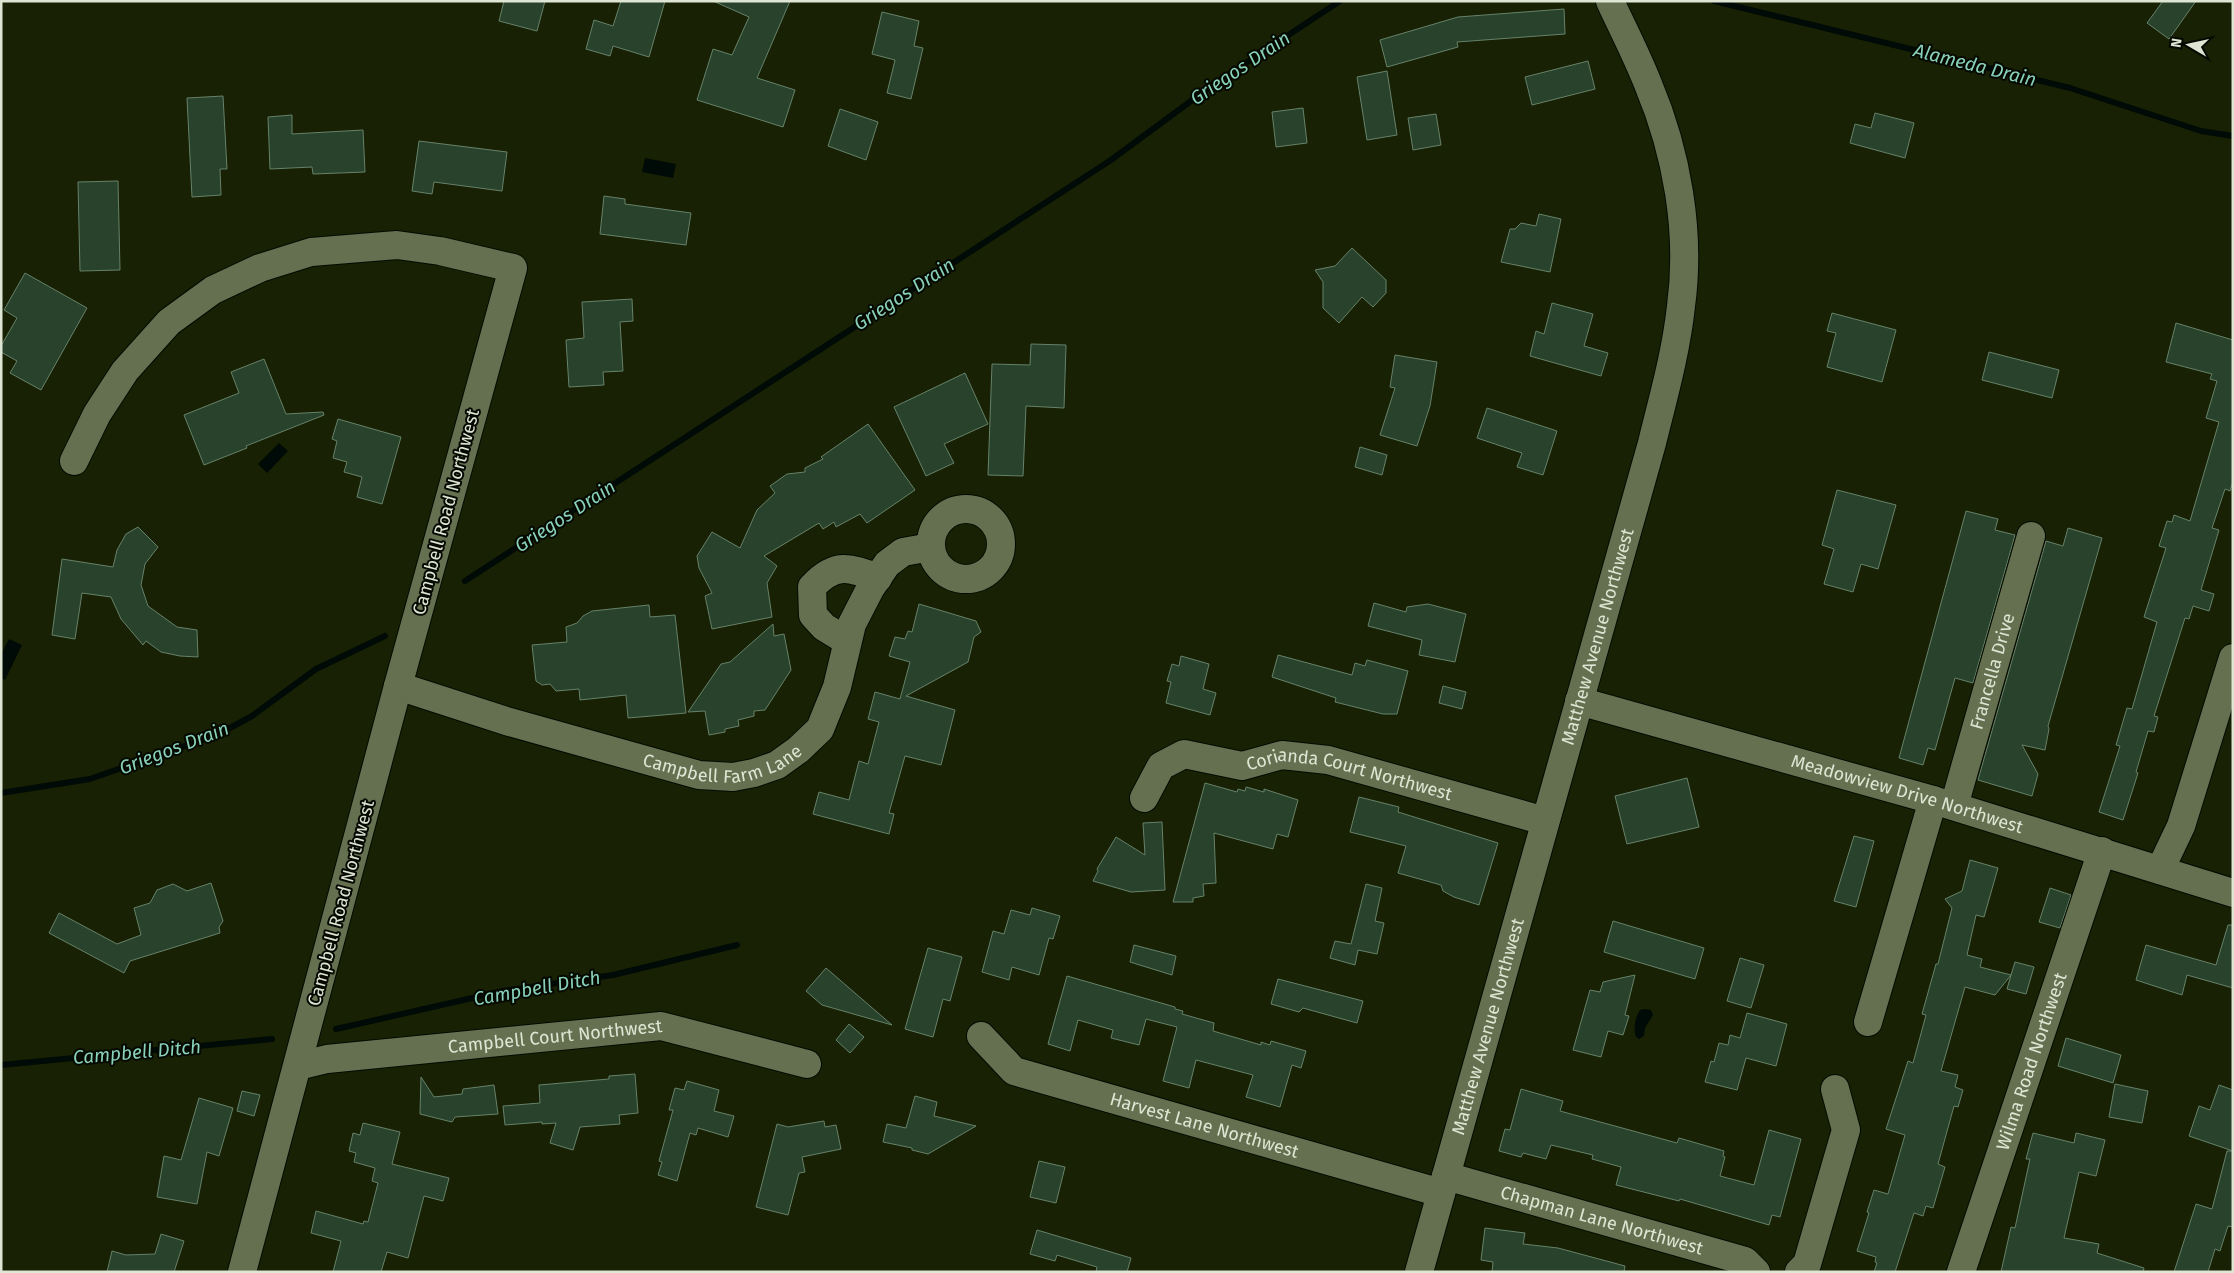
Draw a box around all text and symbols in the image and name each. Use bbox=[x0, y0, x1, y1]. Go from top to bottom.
north arrow bbox=[2164, 20, 2214, 70]
water label: Griegos Drain bbox=[1186, 26, 1294, 110]
text: N bbox=[2168, 37, 2186, 49]
water label: Alameda Drain bbox=[1910, 38, 2039, 91]
water label: Griegos Drain bbox=[849, 253, 959, 335]
street label: Campbell Road Northwest bbox=[408, 406, 484, 617]
water label: Griegos Drain bbox=[510, 475, 620, 557]
street label: Matthew Avenue Northwest bbox=[1557, 525, 1639, 747]
street label: Francella Drive bbox=[1965, 611, 2019, 732]
water label: Griegos Drain bbox=[116, 717, 232, 779]
street label: Campbell Farm Lane bbox=[641, 740, 806, 788]
street label: Corianda Court Northwest bbox=[1244, 744, 1455, 806]
street label: Meadowview Drive Northwest bbox=[1789, 750, 2026, 838]
street label: Campbell Road Northwest bbox=[303, 797, 379, 1008]
street label: Matthew Avenue Northwest bbox=[1447, 915, 1529, 1137]
water label: Campbell Ditch bbox=[472, 966, 602, 1010]
street label: Wilma Road Northwest bbox=[1992, 969, 2072, 1153]
street label: Campbell Court Northwest bbox=[447, 1015, 664, 1058]
water label: Campbell Ditch bbox=[72, 1035, 202, 1069]
street label: Harvest Lane Northwest bbox=[1107, 1088, 1302, 1163]
street label: Chapman Lane Northwest bbox=[1498, 1181, 1706, 1260]

